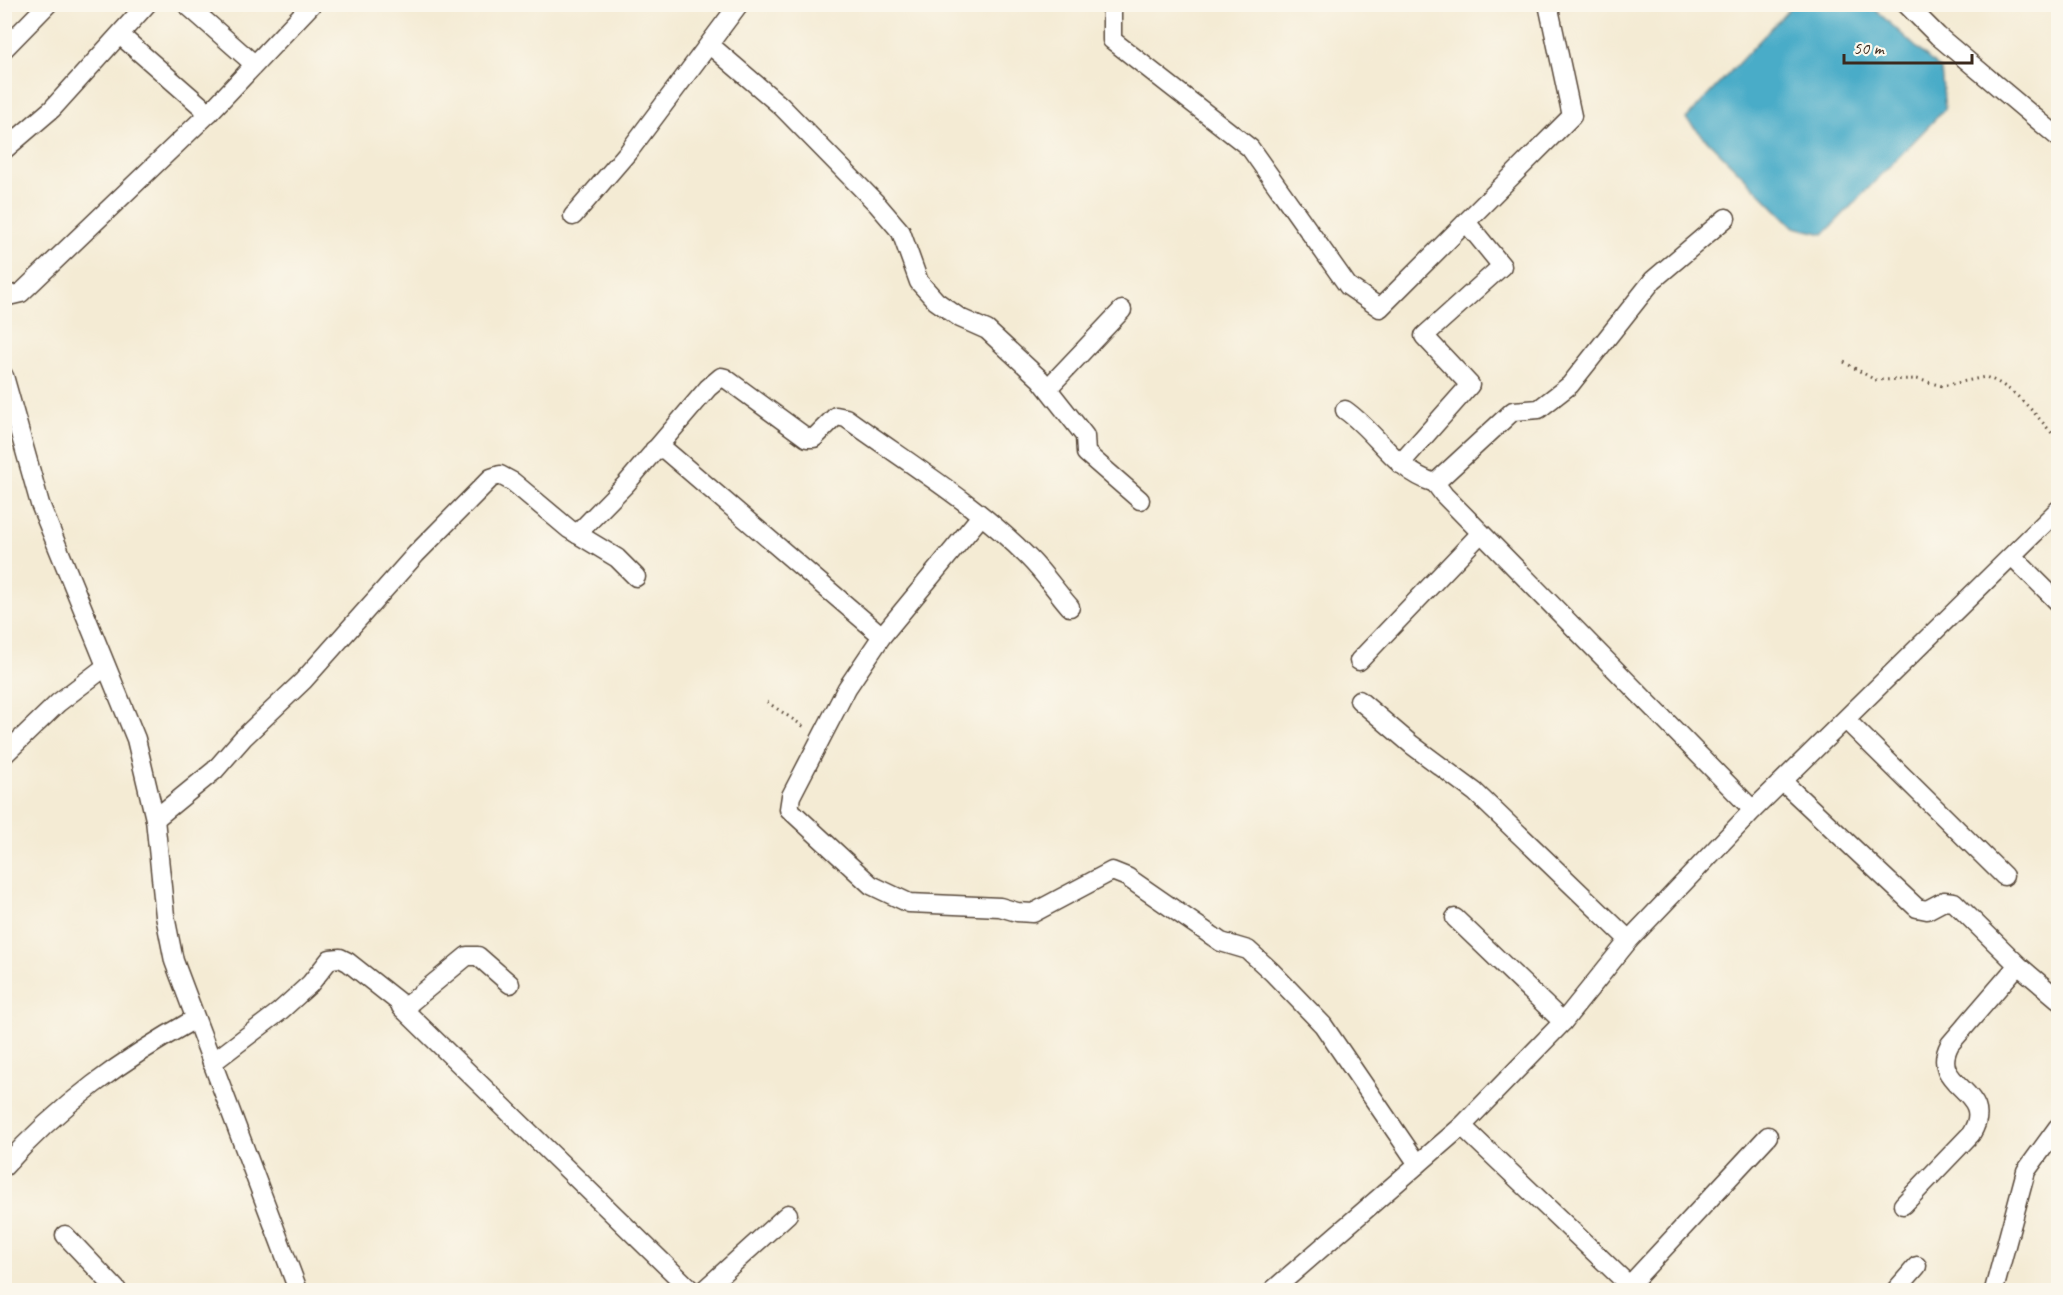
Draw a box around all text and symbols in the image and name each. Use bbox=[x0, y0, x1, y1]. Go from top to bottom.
scale bar bbox=[1844, 27, 1972, 65]
text: 50 m bbox=[1853, 37, 1886, 59]

